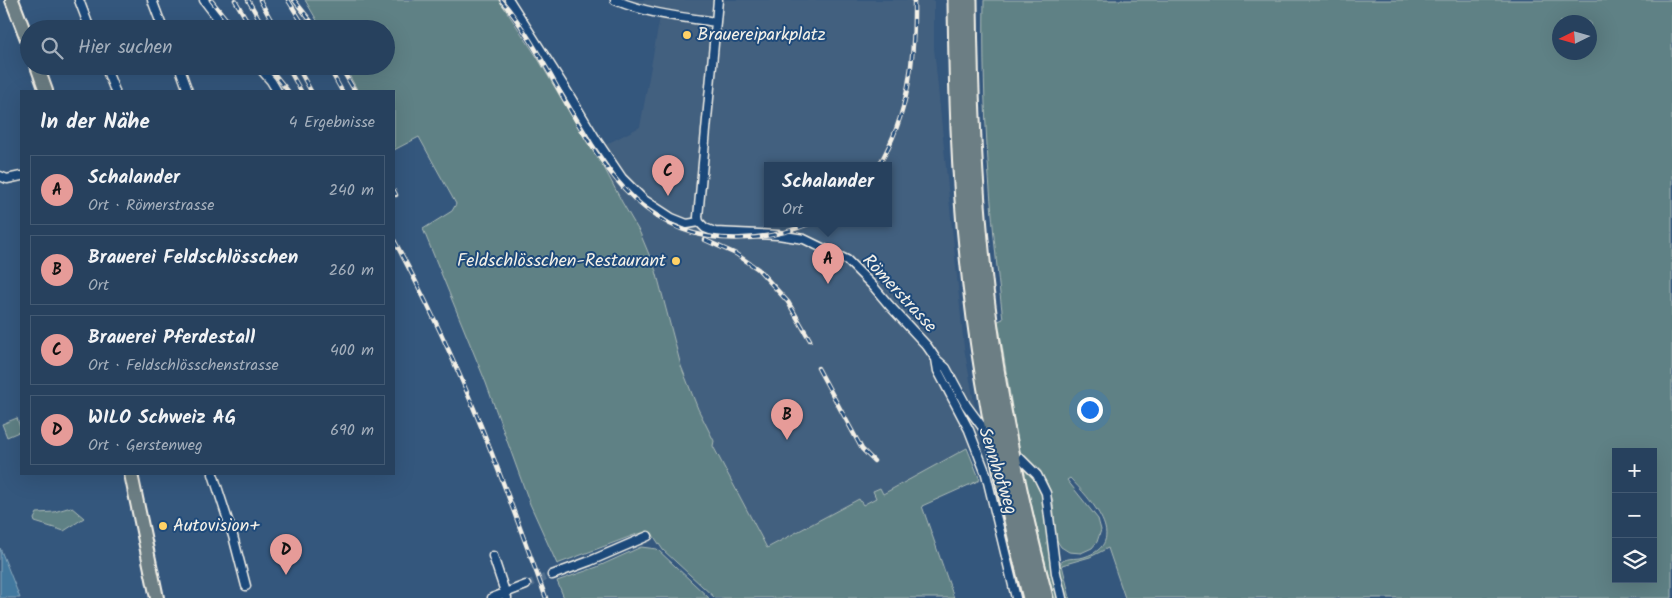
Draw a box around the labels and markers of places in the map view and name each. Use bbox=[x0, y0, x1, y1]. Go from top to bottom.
place label: Brauereiparkplatz bbox=[697, 21, 826, 50]
marker: Brauereiparkplatz bbox=[681, 29, 693, 41]
pin: C bbox=[652, 155, 684, 196]
pin: A bbox=[812, 243, 844, 284]
place label: Feldschlösschen-Restaurant bbox=[457, 247, 667, 276]
marker: Feldschlösschen-Restaurant bbox=[670, 255, 682, 267]
pin: B bbox=[771, 399, 803, 440]
place label: Autovision+ bbox=[173, 512, 260, 541]
marker: Autovision+ bbox=[157, 520, 169, 532]
pin: D bbox=[270, 534, 302, 575]

